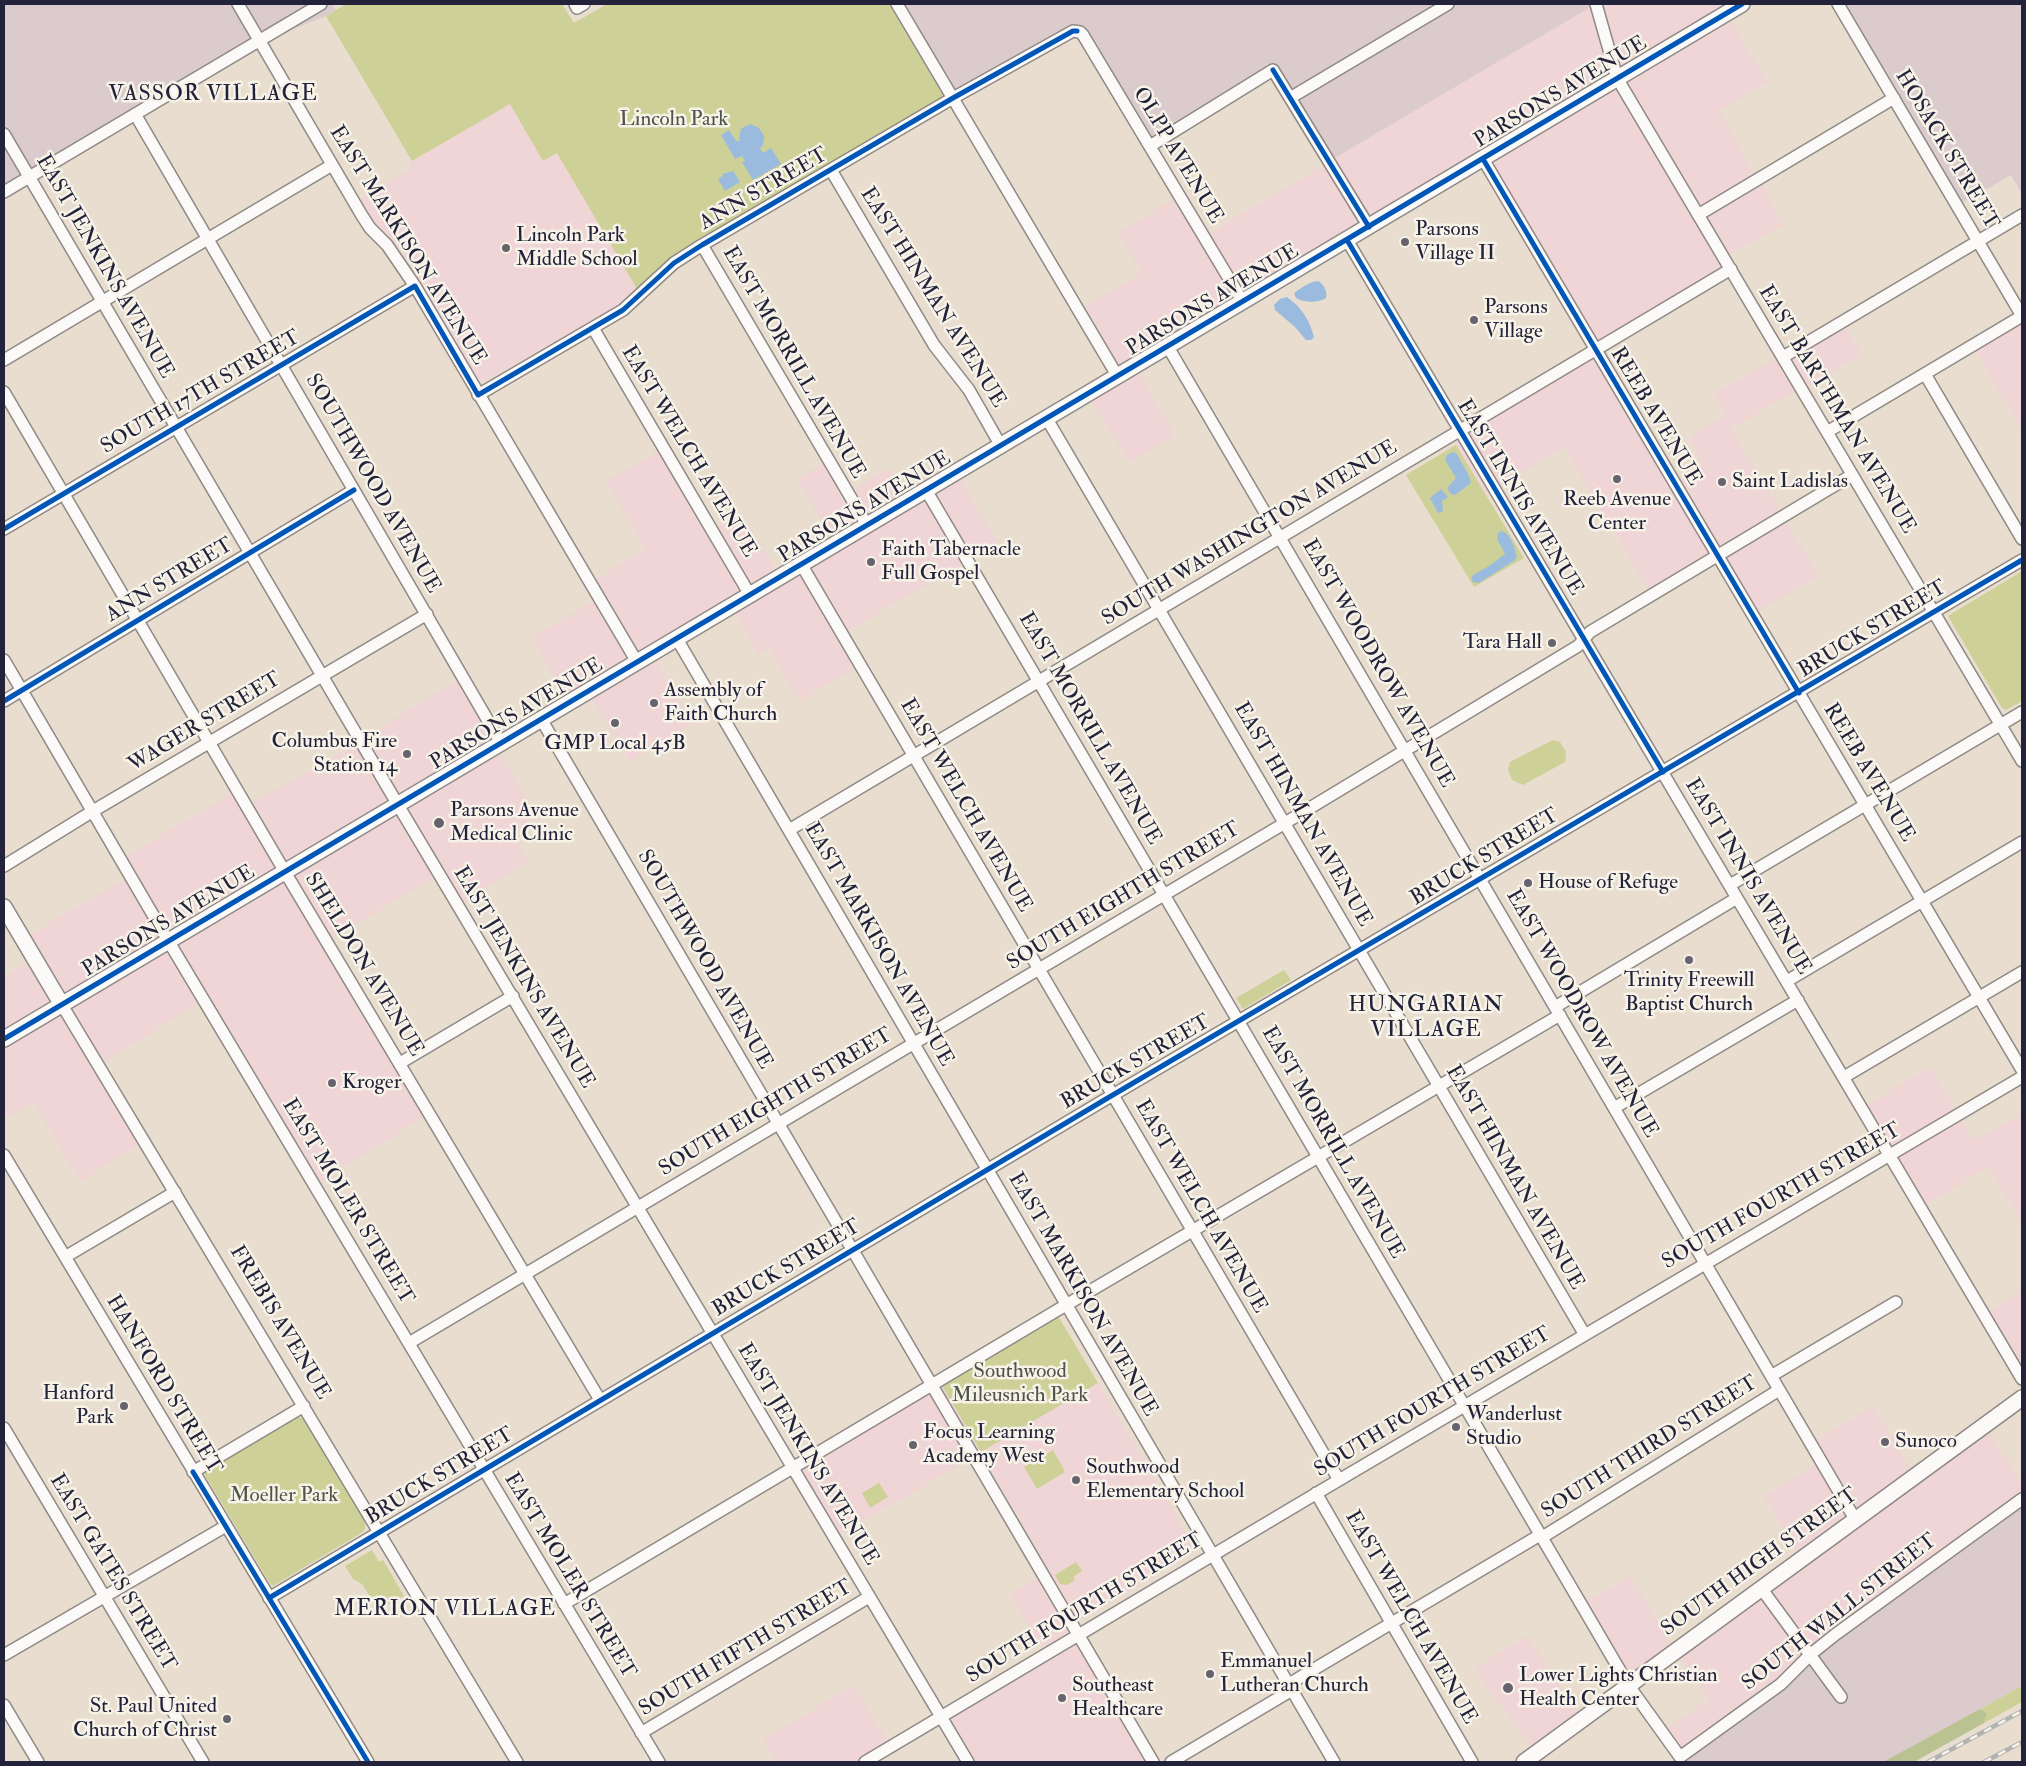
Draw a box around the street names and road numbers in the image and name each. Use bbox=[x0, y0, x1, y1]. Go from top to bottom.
street label: PARSONS AVENUE bbox=[1470, 31, 1652, 155]
street label: HOSACK STREET bbox=[1888, 66, 2004, 234]
street label: OLPP AVENUE bbox=[1126, 83, 1228, 229]
street label: EAST MARKISON AVENUE bbox=[323, 122, 491, 370]
street label: ANN STREET bbox=[696, 143, 832, 237]
street label: EAST JENKINS AVENUE bbox=[30, 151, 178, 383]
street label: EAST HINMAN AVENUE bbox=[854, 183, 1010, 413]
street label: PARSONS AVENUE bbox=[1122, 239, 1304, 363]
street label: EAST MORRILL AVENUE bbox=[716, 242, 870, 484]
street label: EAST BARTHMAN AVENUE bbox=[1752, 281, 1920, 539]
street label: SOUTH 17TH STREET bbox=[97, 326, 305, 460]
street label: EAST WELCH AVENUE bbox=[615, 342, 761, 562]
street label: REEB AVENUE bbox=[1604, 343, 1706, 491]
street label: SOUTHWOOD AVENUE bbox=[299, 370, 445, 598]
street label: EAST INNIS AVENUE bbox=[1450, 395, 1588, 601]
street label: SOUTH WASHINGTON AVENUE bbox=[1098, 436, 1402, 632]
street label: PARSONS AVENUE bbox=[774, 446, 956, 570]
street label: ANN STREET bbox=[102, 533, 238, 629]
street label: EAST WOODROW AVENUE bbox=[1296, 535, 1458, 793]
street label: BRUCK STREET bbox=[1794, 576, 1952, 684]
street label: EAST MORRILL AVENUE bbox=[1012, 608, 1166, 850]
street label: PARSONS AVENUE bbox=[426, 653, 608, 777]
street label: WAGER STREET bbox=[124, 667, 286, 779]
street label: EAST WELCH AVENUE bbox=[893, 695, 1037, 917]
street label: EAST HINMAN AVENUE bbox=[1227, 698, 1377, 932]
street label: REEB AVENUE bbox=[1817, 699, 1919, 847]
street label: EAST INNIS AVENUE bbox=[1678, 774, 1816, 980]
street label: BRUCK STREET bbox=[1406, 804, 1564, 912]
street label: SOUTH EIGHTH STREET bbox=[1003, 817, 1245, 977]
street label: EAST MARKISON AVENUE bbox=[798, 819, 958, 1071]
street label: SOUTHWOOD AVENUE bbox=[631, 846, 777, 1074]
street label: PARSONS AVENUE bbox=[78, 860, 260, 984]
street label: EAST JENKINS AVENUE bbox=[447, 863, 599, 1093]
street label: SHELDON AVENUE bbox=[298, 869, 428, 1061]
street label: EAST WOODROW AVENUE bbox=[1500, 885, 1662, 1143]
street label: BRUCK STREET bbox=[1057, 1010, 1215, 1116]
street label: EAST MORRILL AVENUE bbox=[1255, 1022, 1409, 1264]
street label: SOUTH EIGHTH STREET bbox=[655, 1023, 897, 1183]
street label: EAST HINMAN AVENUE bbox=[1439, 1061, 1589, 1295]
street label: EAST MOLER STREET bbox=[276, 1095, 418, 1309]
street label: EAST WELCH AVENUE bbox=[1128, 1096, 1272, 1318]
street label: SOUTH FOURTH STREET bbox=[1658, 1118, 1906, 1276]
street label: EAST MARKISON AVENUE bbox=[1002, 1169, 1162, 1421]
street label: BRUCK STREET bbox=[708, 1215, 866, 1323]
street label: FREBIS AVENUE bbox=[223, 1241, 335, 1405]
street label: HANFORD STREET bbox=[100, 1291, 226, 1479]
street label: SOUTH FOURTH STREET bbox=[1310, 1322, 1556, 1484]
street label: EAST JENKINS AVENUE bbox=[731, 1340, 883, 1570]
street label: SOUTH THIRD STREET bbox=[1538, 1371, 1762, 1525]
street label: BRUCK STREET bbox=[361, 1423, 519, 1531]
street label: EAST MOLER STREET bbox=[498, 1469, 640, 1683]
street label: EAST GATES STREET bbox=[43, 1470, 181, 1676]
street label: SOUTH HIGH STREET bbox=[1657, 1483, 1863, 1643]
street label: EAST WELCH AVENUE bbox=[1338, 1507, 1482, 1729]
street label: SOUTH FOURTH STREET bbox=[962, 1528, 1208, 1690]
street label: SOUTH WALL STREET bbox=[1738, 1529, 1942, 1697]
street label: SOUTH FIFTH STREET bbox=[635, 1575, 857, 1723]

